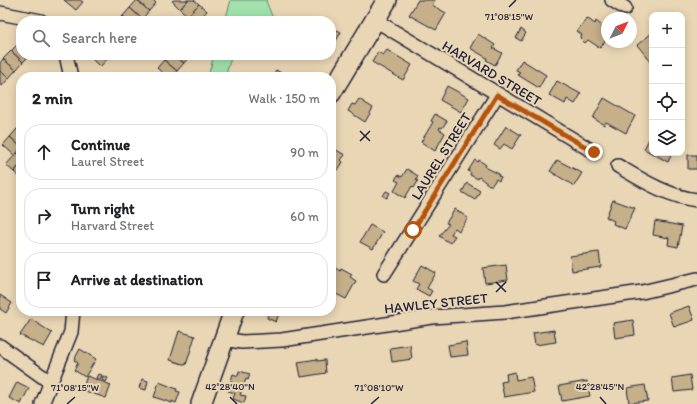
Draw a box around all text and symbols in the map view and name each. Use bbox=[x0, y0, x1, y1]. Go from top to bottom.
text: 71°08'15"W bbox=[485, 10, 534, 23]
north arrow bbox=[601, 12, 637, 48]
map controls bbox=[649, 12, 685, 156]
button: + bbox=[649, 12, 685, 48]
search box bbox=[16, 16, 336, 60]
icon: search bbox=[30, 27, 52, 49]
text: Search here bbox=[62, 29, 137, 47]
street label: HARVARD STREET bbox=[439, 37, 545, 110]
button: − bbox=[649, 48, 685, 84]
button: locate bbox=[649, 84, 685, 120]
text: 2 min bbox=[32, 88, 72, 108]
text: Walk · 150 m bbox=[249, 91, 320, 106]
street label: LAUREL STREET bbox=[408, 109, 475, 203]
button: layers bbox=[649, 120, 685, 156]
text: Continue bbox=[71, 136, 130, 154]
icon: ahead bbox=[33, 141, 55, 163]
route end bbox=[585, 143, 603, 161]
text: 90 m bbox=[290, 145, 319, 160]
text: Laurel Street bbox=[71, 154, 144, 169]
text: Turn right bbox=[71, 200, 135, 218]
icon: right bbox=[33, 205, 55, 227]
text: 60 m bbox=[290, 209, 319, 224]
text: Harvard Street bbox=[71, 218, 154, 233]
route start bbox=[404, 221, 422, 239]
icon: arrive bbox=[33, 269, 55, 291]
text: Arrive at destination bbox=[71, 271, 203, 289]
street label: HAWLEY STREET bbox=[383, 290, 489, 317]
text: 42°28'40"N bbox=[205, 380, 255, 393]
text: 42°28'45"N bbox=[576, 380, 624, 393]
text: 71°08'15"W bbox=[51, 381, 100, 394]
text: 71°08'10"W bbox=[354, 381, 404, 394]

